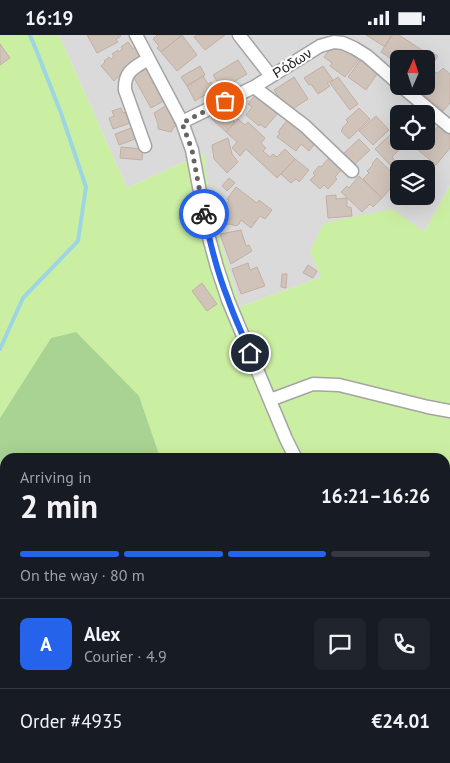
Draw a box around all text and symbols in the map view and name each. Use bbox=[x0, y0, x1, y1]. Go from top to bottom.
text: 16:19 bbox=[25, 6, 73, 30]
street label: Ρόδων bbox=[269, 44, 315, 82]
north arrow bbox=[390, 50, 435, 95]
map controls bbox=[390, 50, 435, 205]
pin bbox=[204, 80, 246, 122]
icon: bag bbox=[211, 87, 239, 115]
button: locate bbox=[390, 105, 435, 150]
button: layers bbox=[390, 160, 435, 205]
courier bbox=[179, 189, 229, 239]
icon: bike bbox=[190, 200, 218, 228]
pin bbox=[229, 332, 271, 374]
icon: home bbox=[236, 339, 264, 367]
text: Arriving in bbox=[20, 467, 91, 487]
text: 16:21–16:26 bbox=[321, 484, 430, 508]
text: 2 min bbox=[20, 485, 98, 527]
text: On the way · 80 m bbox=[20, 565, 145, 585]
button: chat bbox=[314, 618, 366, 670]
button: phone bbox=[378, 618, 430, 670]
text: Alex bbox=[84, 622, 120, 646]
text: A bbox=[40, 632, 52, 656]
text: Courier · 4.9 bbox=[84, 646, 167, 666]
text: Order #4935 bbox=[20, 709, 123, 733]
text: €24.01 bbox=[371, 709, 430, 733]

